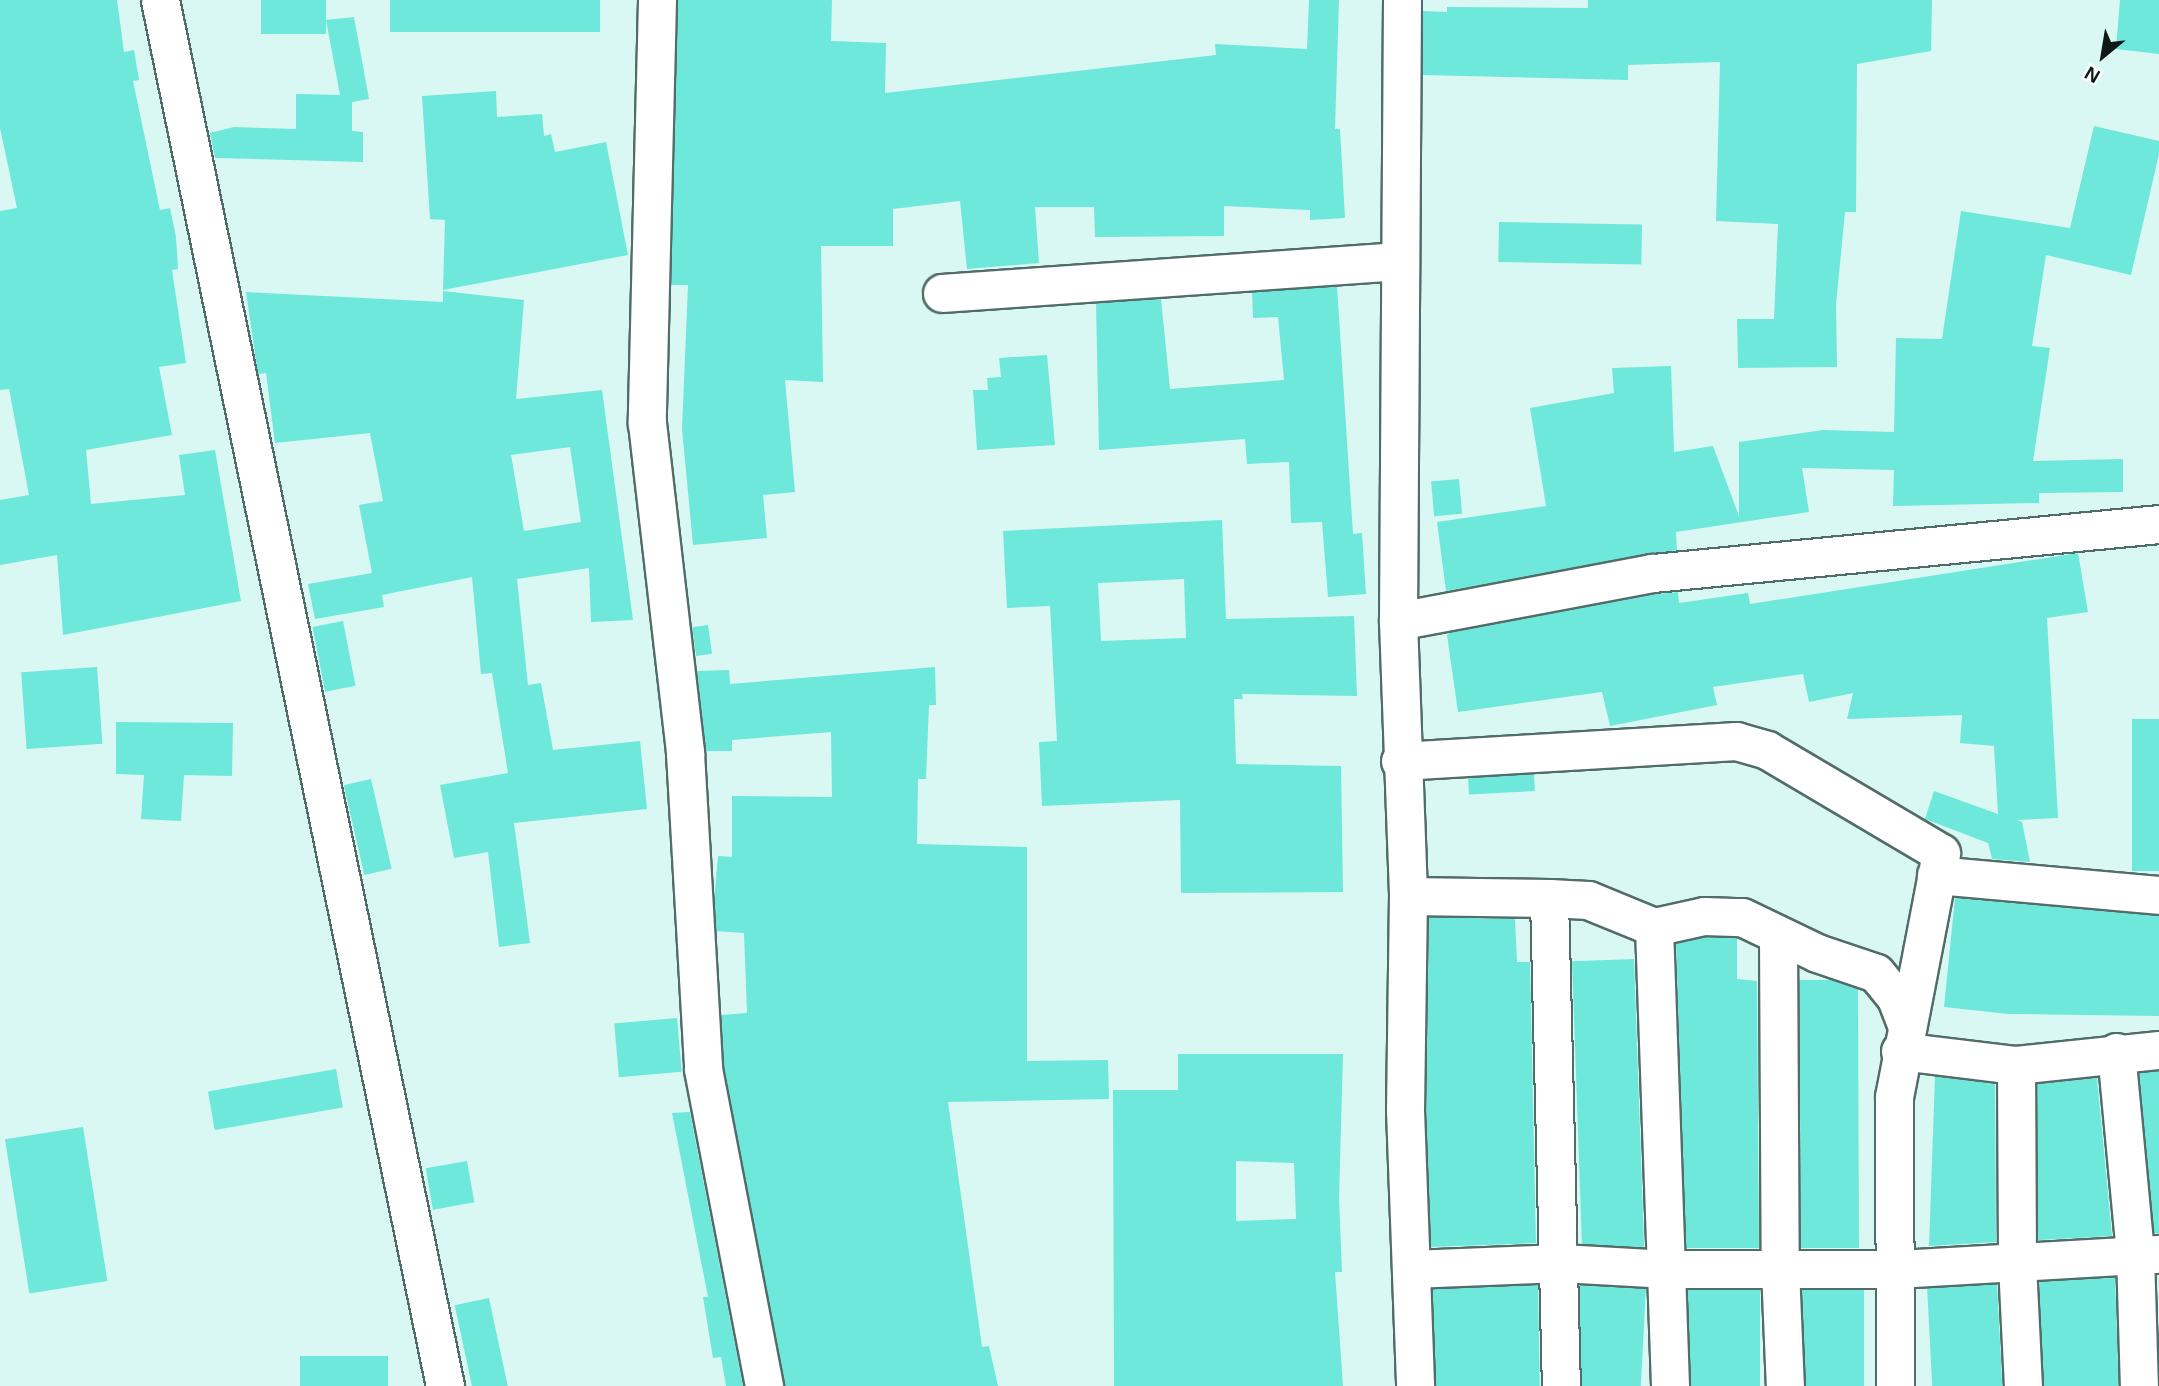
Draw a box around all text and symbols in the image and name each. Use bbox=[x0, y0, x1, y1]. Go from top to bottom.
north arrow bbox=[2068, 21, 2138, 91]
text: N bbox=[2081, 62, 2103, 87]

